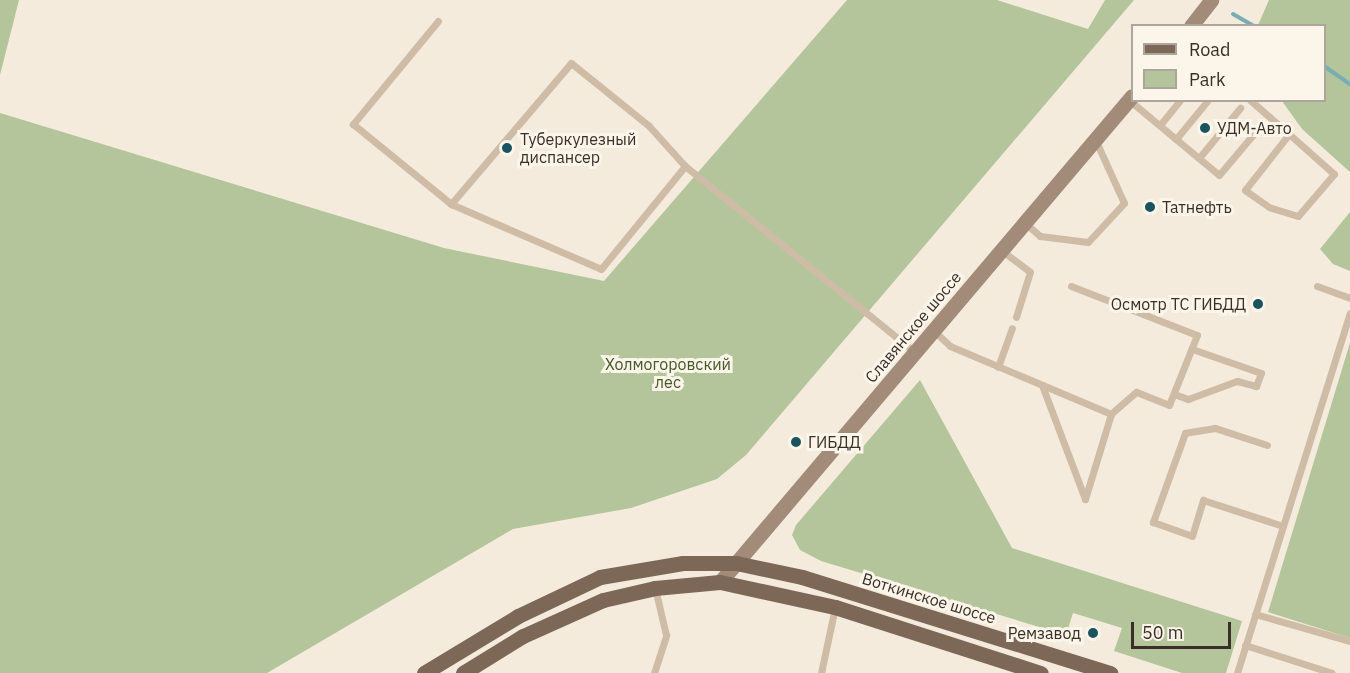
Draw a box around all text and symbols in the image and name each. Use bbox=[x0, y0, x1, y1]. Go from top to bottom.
legend bbox=[1131, 24, 1326, 102]
text: Road bbox=[1189, 38, 1230, 61]
text: Park bbox=[1189, 68, 1225, 91]
place label: УДМ-Авто bbox=[1217, 118, 1292, 138]
marker: УДМ-Авто bbox=[1198, 121, 1212, 135]
place label: Туберкулезный диспансер bbox=[520, 129, 636, 167]
marker: Туберкулезный диспансер bbox=[498, 139, 516, 157]
place label: Татнефть bbox=[1162, 197, 1232, 217]
marker: Татнефть bbox=[1143, 200, 1157, 214]
street label: Славянское шоссе bbox=[861, 268, 965, 386]
place label: Осмотр ТС ГИБДД bbox=[1111, 294, 1246, 314]
marker: Осмотр ТС ГИБДД bbox=[1251, 297, 1265, 311]
park label: Холмогоровский лес bbox=[605, 354, 731, 392]
place label: ГИБДД bbox=[808, 432, 861, 452]
marker: ГИБДД bbox=[789, 435, 803, 449]
street label: Воткинское шоссе bbox=[860, 569, 998, 627]
scale bar bbox=[1134, 610, 1234, 648]
text: 50 m bbox=[1142, 621, 1184, 644]
place label: Ремзавод bbox=[1008, 623, 1081, 643]
marker: Ремзавод bbox=[1086, 626, 1100, 640]

